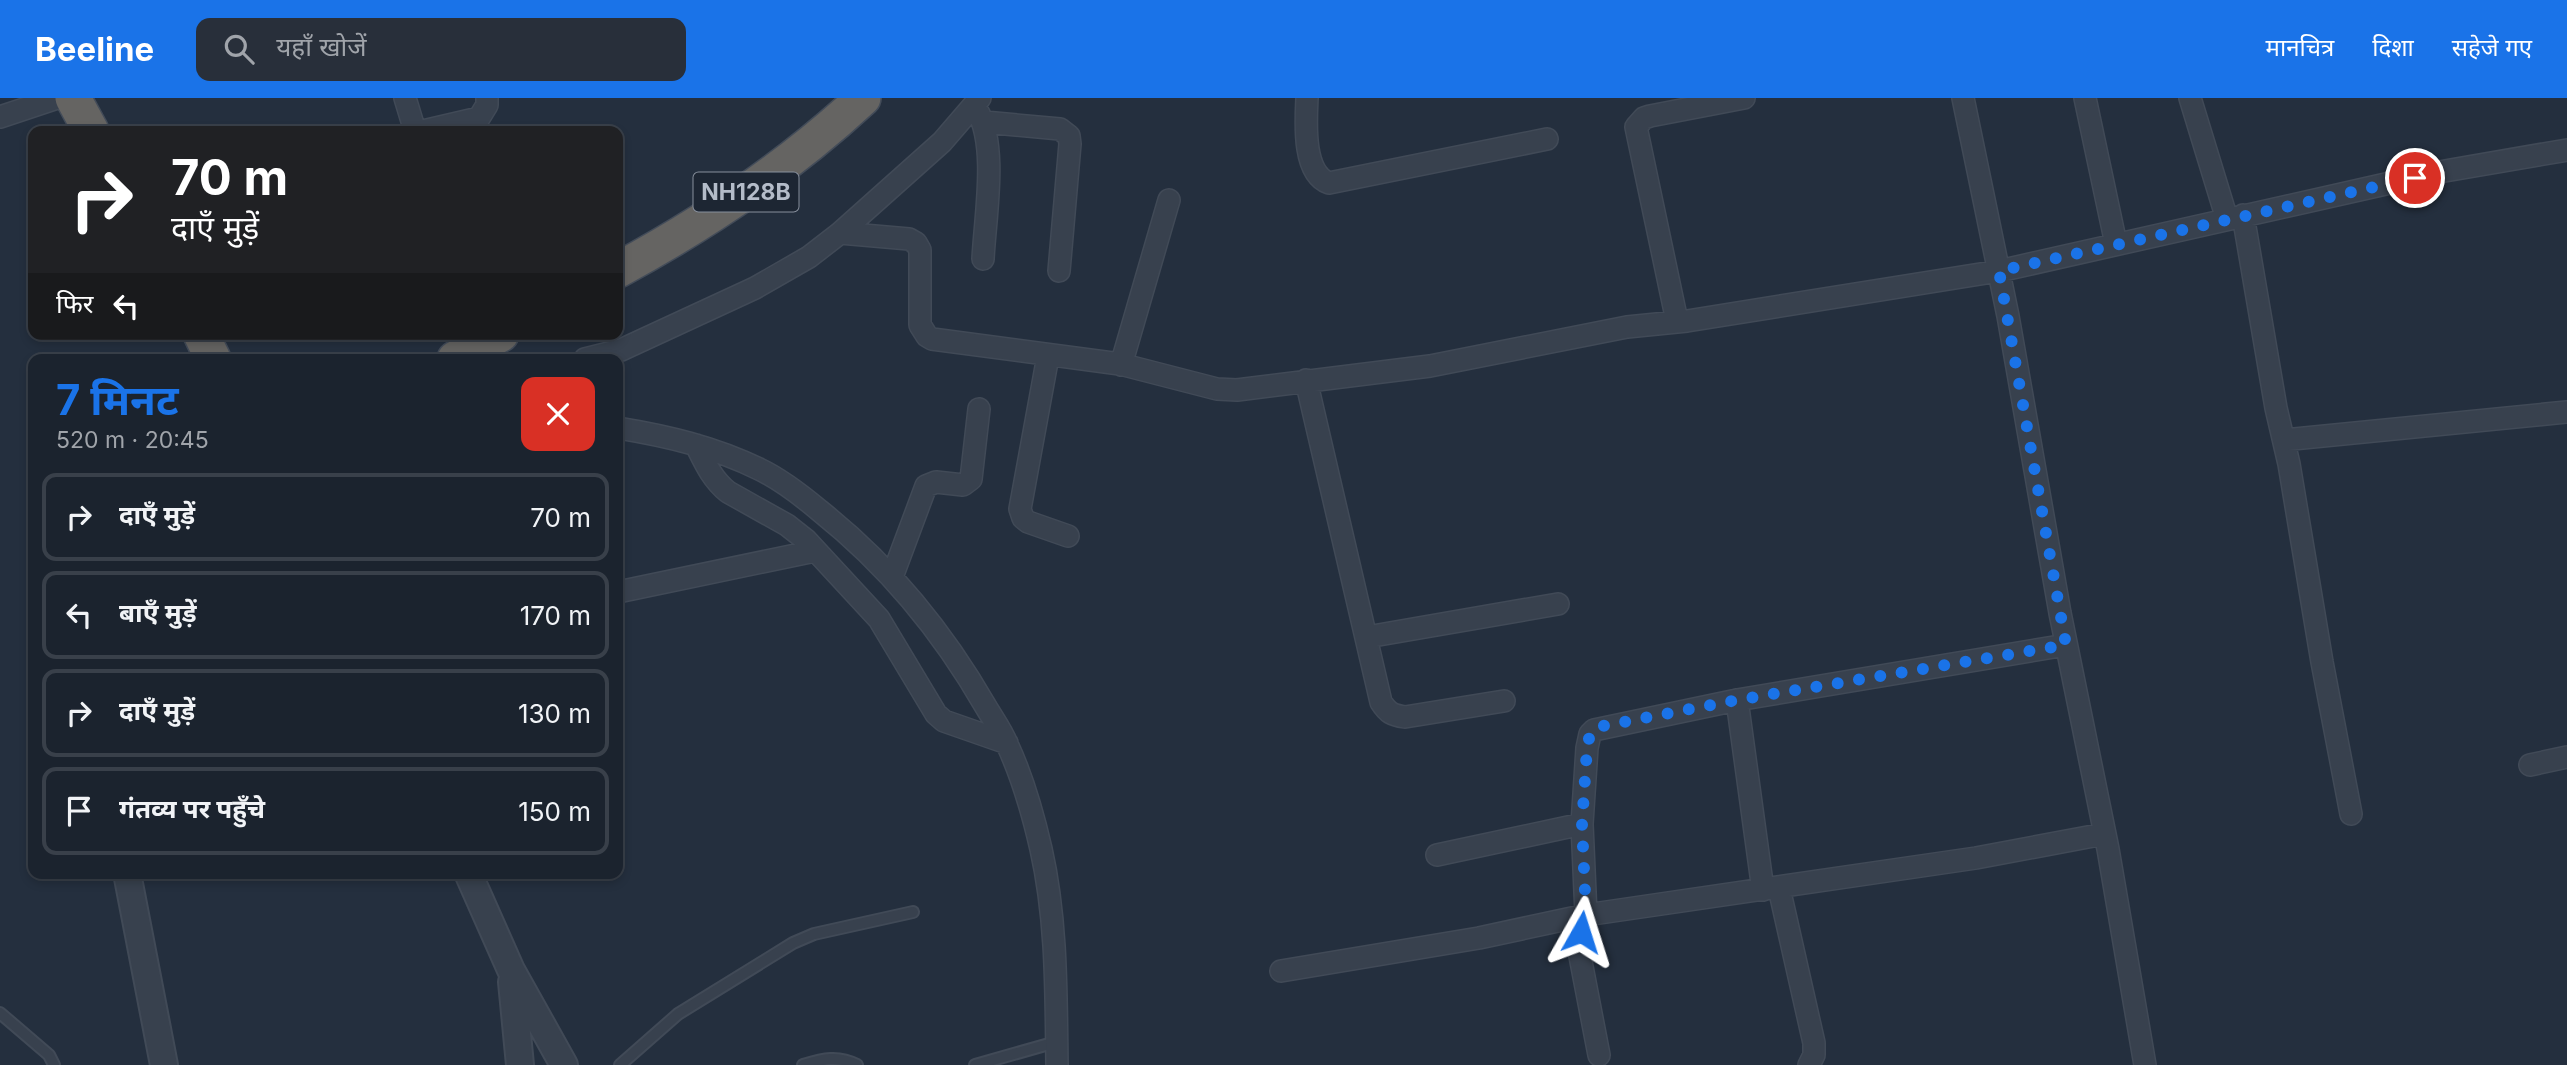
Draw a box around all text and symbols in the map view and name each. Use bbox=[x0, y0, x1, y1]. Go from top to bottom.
search box bbox=[196, 18, 686, 81]
text: Beeline bbox=[35, 29, 154, 69]
icon: search bbox=[220, 30, 258, 68]
text: यहाँ खोजें bbox=[276, 31, 366, 62]
text: मानचित्र bbox=[2266, 33, 2334, 62]
text: दिशा bbox=[2372, 33, 2414, 62]
text: सहेजे गए bbox=[2452, 33, 2532, 62]
text: 70 m bbox=[171, 148, 288, 207]
pin bbox=[2385, 148, 2445, 208]
icon: right bbox=[56, 154, 147, 245]
icon: arrive bbox=[2396, 159, 2434, 197]
road number: NH128B bbox=[694, 172, 798, 212]
text: दाएँ मुड़ें bbox=[171, 208, 259, 247]
icon: left bbox=[107, 287, 145, 325]
text: फिर bbox=[56, 288, 93, 319]
text: 7 मिनट bbox=[56, 374, 179, 425]
button: close bbox=[521, 377, 595, 451]
text: 520 m · 20:45 bbox=[56, 426, 209, 454]
icon: right bbox=[60, 498, 98, 536]
text: दाएँ मुड़ें bbox=[119, 499, 195, 530]
text: 70 m bbox=[530, 502, 591, 533]
icon: left bbox=[60, 596, 98, 634]
text: बाएँ मुड़ें bbox=[119, 597, 196, 628]
text: 170 m bbox=[520, 600, 591, 631]
icon: right bbox=[60, 694, 98, 732]
text: दाएँ मुड़ें bbox=[119, 695, 195, 726]
text: 130 m bbox=[518, 698, 591, 729]
icon: arrive bbox=[60, 792, 98, 830]
text: गंतव्य पर पहुँचे bbox=[119, 793, 265, 824]
text: 150 m bbox=[518, 796, 591, 827]
position arrow bbox=[1544, 895, 1618, 969]

